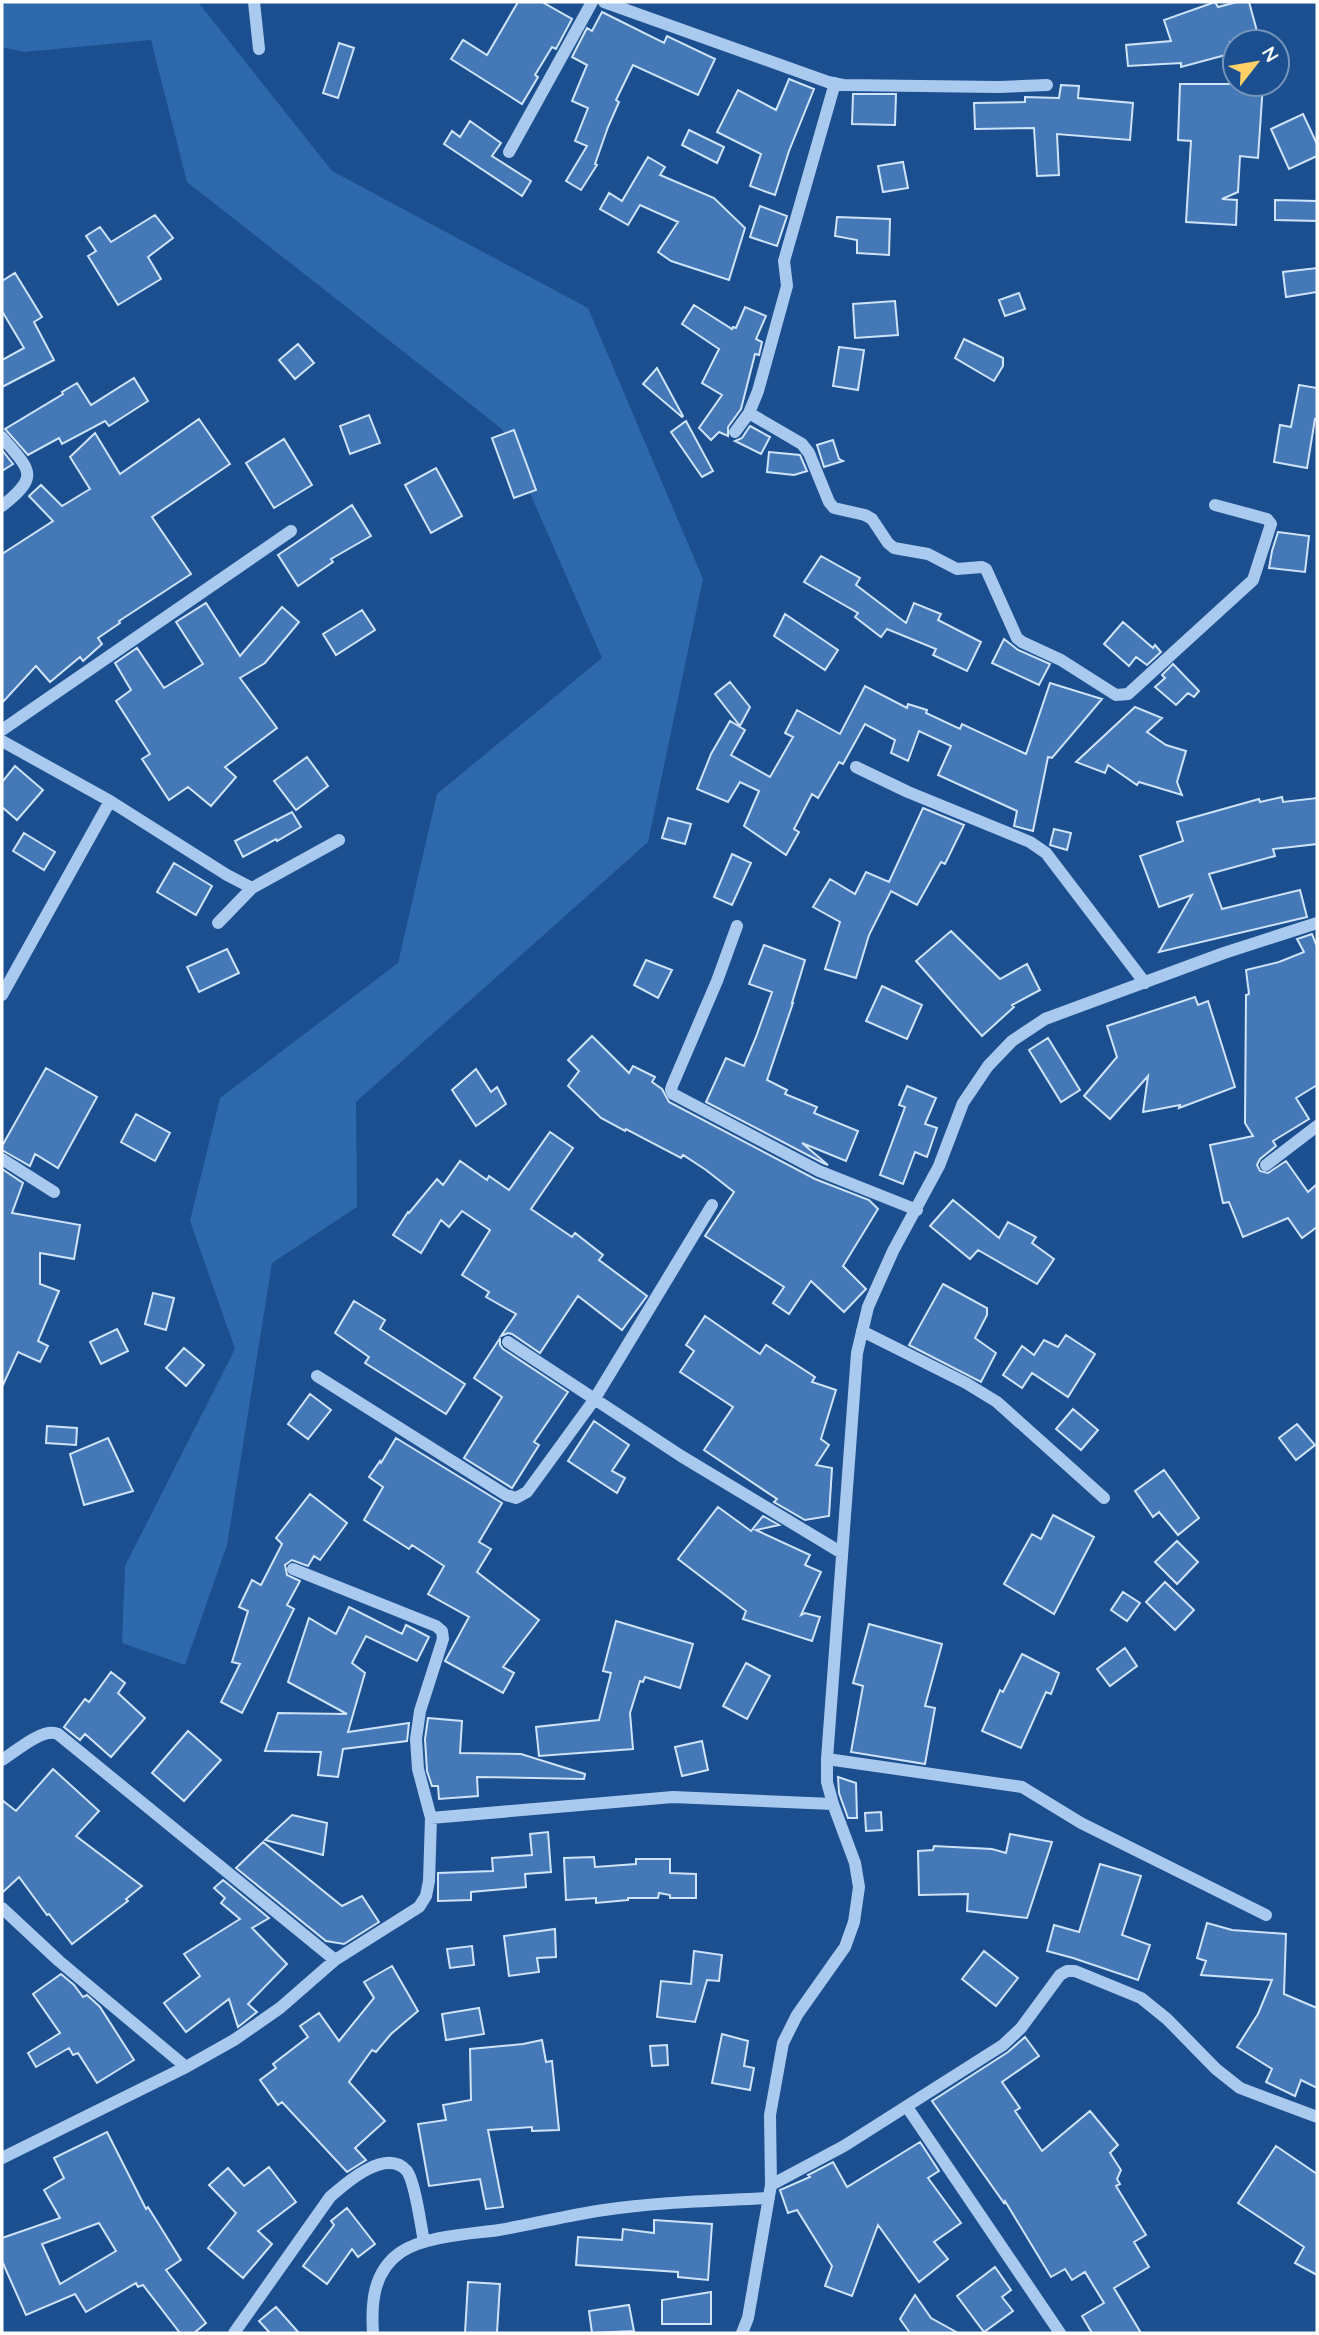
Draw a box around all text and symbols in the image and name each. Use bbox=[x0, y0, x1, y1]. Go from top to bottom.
north arrow bbox=[1221, 28, 1291, 98]
text: N bbox=[1257, 42, 1284, 66]

